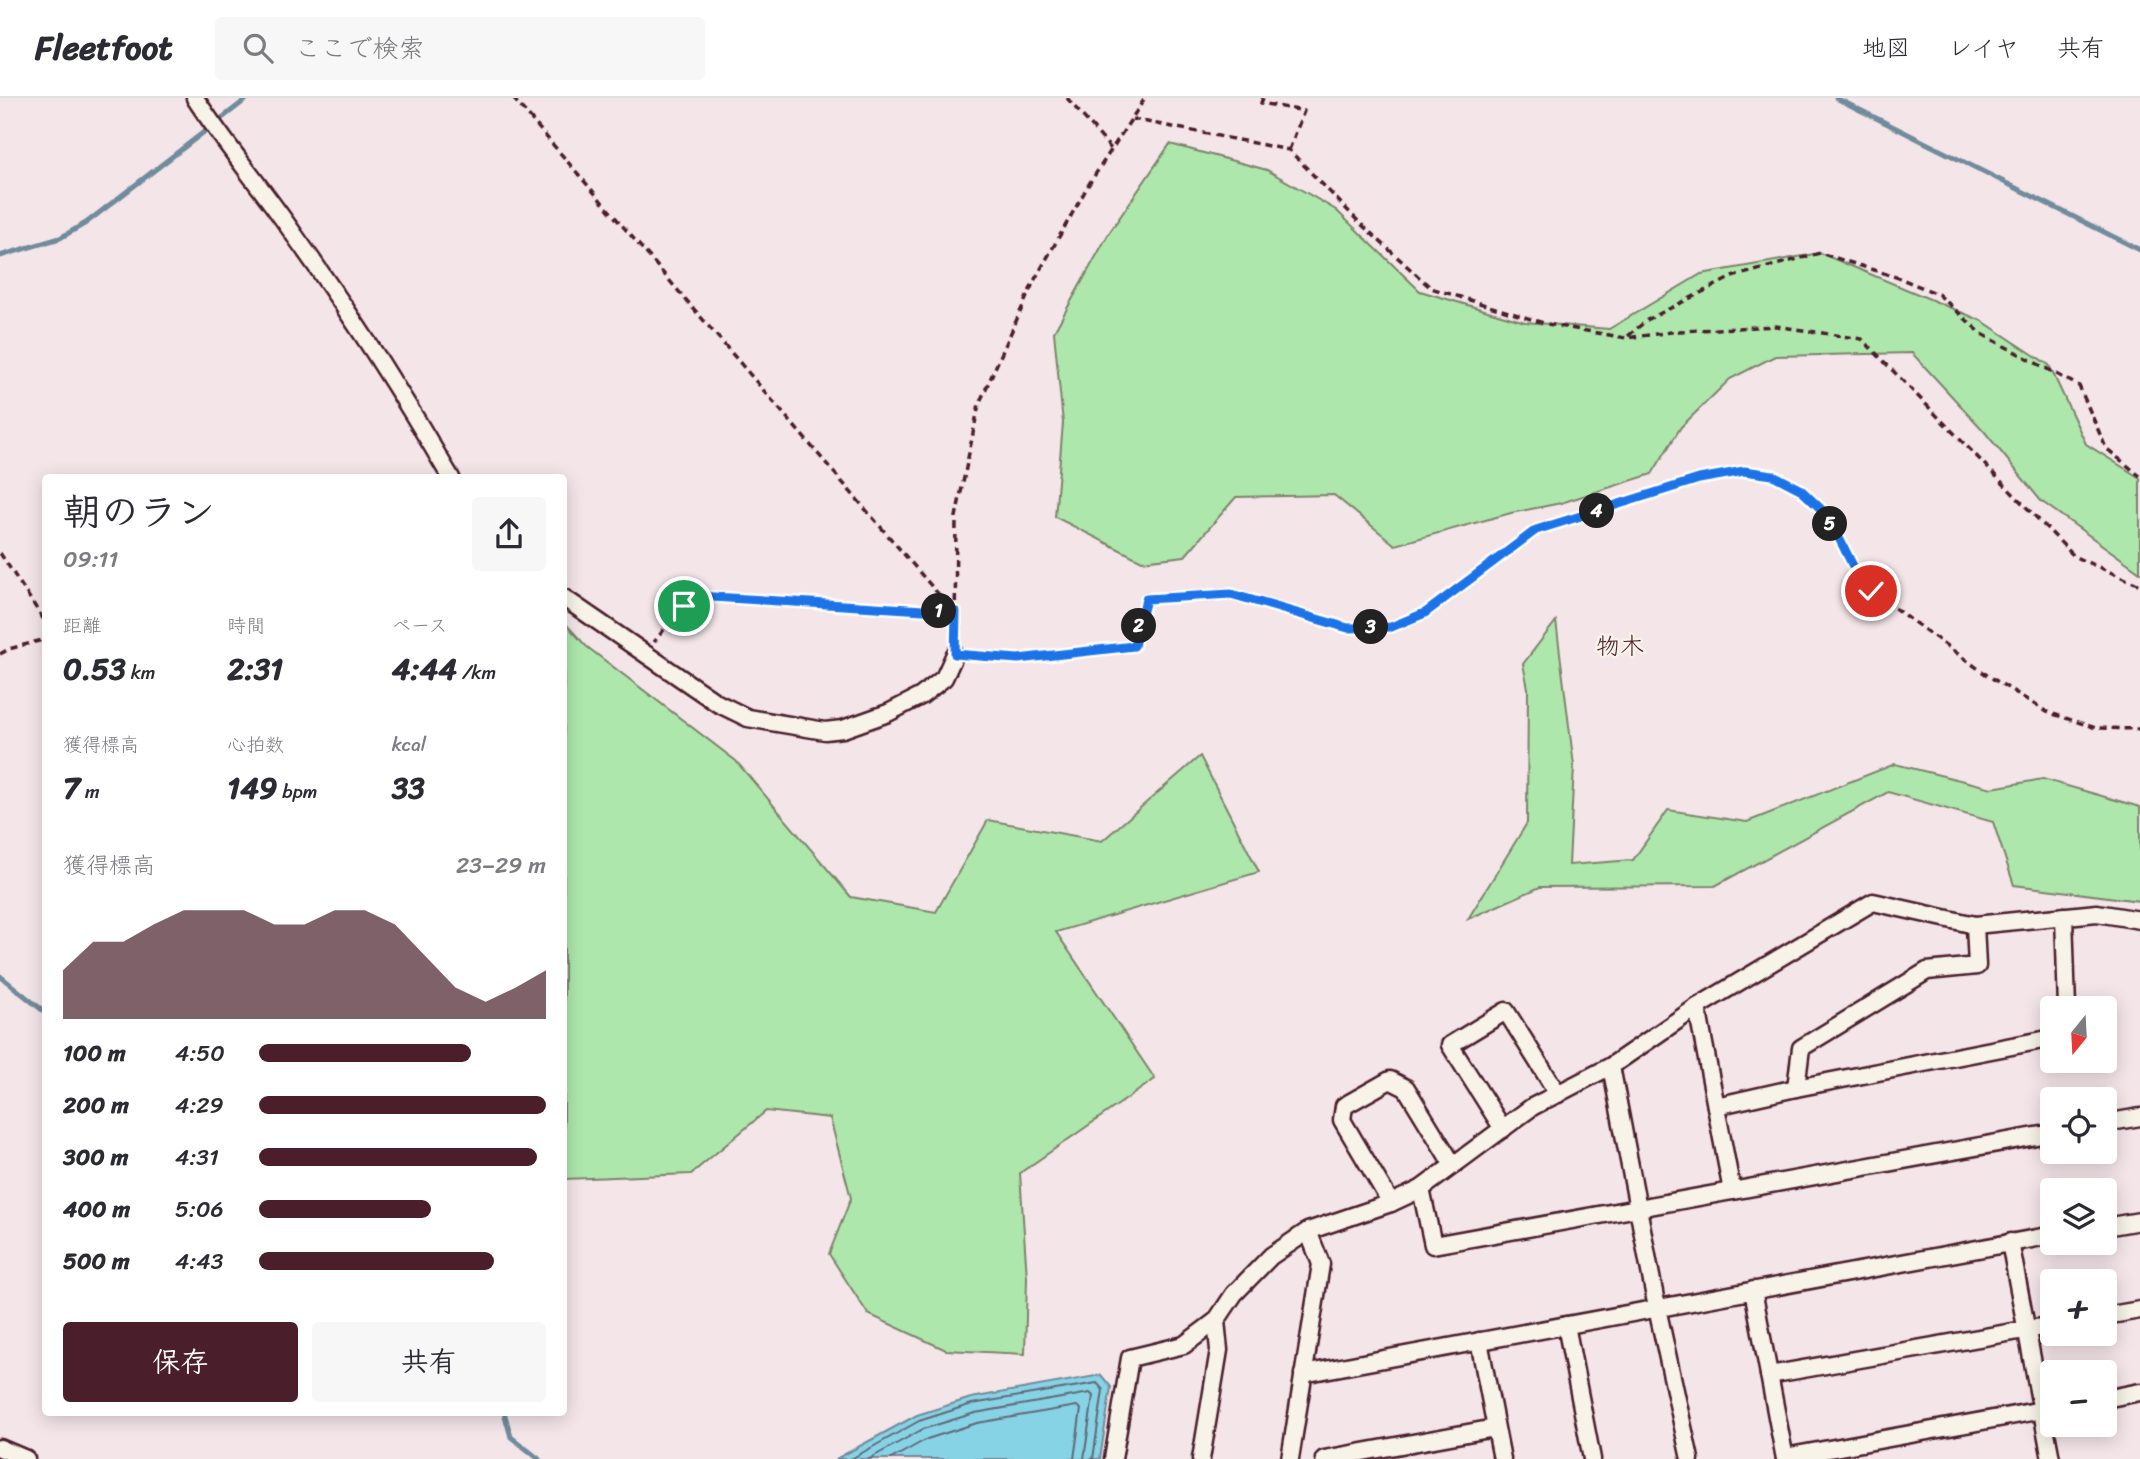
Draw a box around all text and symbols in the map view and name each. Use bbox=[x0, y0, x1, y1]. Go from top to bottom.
search box bbox=[215, 17, 705, 80]
text: Fleetfoot bbox=[35, 19, 173, 77]
text: ここで検索 bbox=[295, 25, 425, 71]
text: 地図 bbox=[1862, 27, 1910, 69]
text: レイヤ bbox=[1948, 27, 2019, 69]
text: 共有 bbox=[2057, 27, 2105, 69]
icon: search bbox=[239, 29, 277, 67]
text: 朝のラン bbox=[63, 479, 215, 546]
pin: 4 bbox=[1580, 494, 1614, 528]
text: 4 bbox=[1591, 494, 1602, 527]
button: share bbox=[472, 497, 546, 571]
pin: 5 bbox=[1812, 506, 1848, 542]
text: 5 bbox=[1824, 507, 1835, 540]
text: 09:11 bbox=[63, 539, 118, 580]
pin bbox=[1841, 561, 1901, 621]
icon: check bbox=[1852, 572, 1890, 610]
pin bbox=[654, 576, 714, 636]
icon: arrive bbox=[665, 587, 703, 625]
pin: 1 bbox=[922, 594, 956, 628]
text: 1 bbox=[934, 594, 943, 627]
pin: 2 bbox=[1122, 608, 1156, 644]
text: 距離 bbox=[63, 609, 101, 642]
text: 時間 bbox=[227, 609, 265, 642]
text: ペース bbox=[392, 609, 448, 642]
text: 2 bbox=[1133, 609, 1144, 642]
pin: 3 bbox=[1354, 610, 1388, 644]
text: 3 bbox=[1365, 610, 1376, 643]
district label: 物木 bbox=[1596, 625, 1644, 667]
text: 0.53 bbox=[63, 642, 126, 696]
text: 2:31 bbox=[227, 642, 283, 696]
text: 4:44 bbox=[392, 642, 457, 696]
text: km bbox=[126, 656, 155, 689]
text: /km bbox=[457, 656, 496, 689]
text: 獲得標高 bbox=[63, 728, 139, 761]
text: 心拍数 bbox=[227, 728, 284, 761]
text: kcal bbox=[392, 728, 426, 761]
text: 7 bbox=[63, 761, 80, 815]
text: 149 bbox=[227, 761, 277, 815]
text: 33 bbox=[392, 761, 425, 815]
text: m bbox=[80, 775, 100, 808]
text: bpm bbox=[277, 775, 317, 808]
text: 獲得標高 bbox=[63, 845, 155, 886]
text: 23–29 m bbox=[456, 845, 546, 886]
north arrow bbox=[2040, 996, 2118, 1073]
map controls bbox=[2040, 996, 2117, 1437]
text: 100 m bbox=[63, 1033, 126, 1074]
text: 4:50 bbox=[175, 1033, 225, 1074]
text: 200 m bbox=[63, 1085, 129, 1126]
text: 4:29 bbox=[175, 1085, 224, 1126]
button: locate bbox=[2040, 1087, 2117, 1164]
text: 300 m bbox=[63, 1137, 128, 1178]
text: 4:31 bbox=[175, 1137, 219, 1178]
button: layers bbox=[2040, 1178, 2117, 1255]
text: 400 m bbox=[63, 1189, 130, 1230]
text: 5:06 bbox=[175, 1189, 224, 1230]
text: 500 m bbox=[63, 1241, 130, 1282]
text: 4:43 bbox=[175, 1241, 223, 1282]
button: + bbox=[2040, 1269, 2117, 1346]
button: 保存 bbox=[63, 1322, 298, 1402]
button: 共有 bbox=[312, 1322, 546, 1402]
button: − bbox=[2040, 1360, 2117, 1437]

